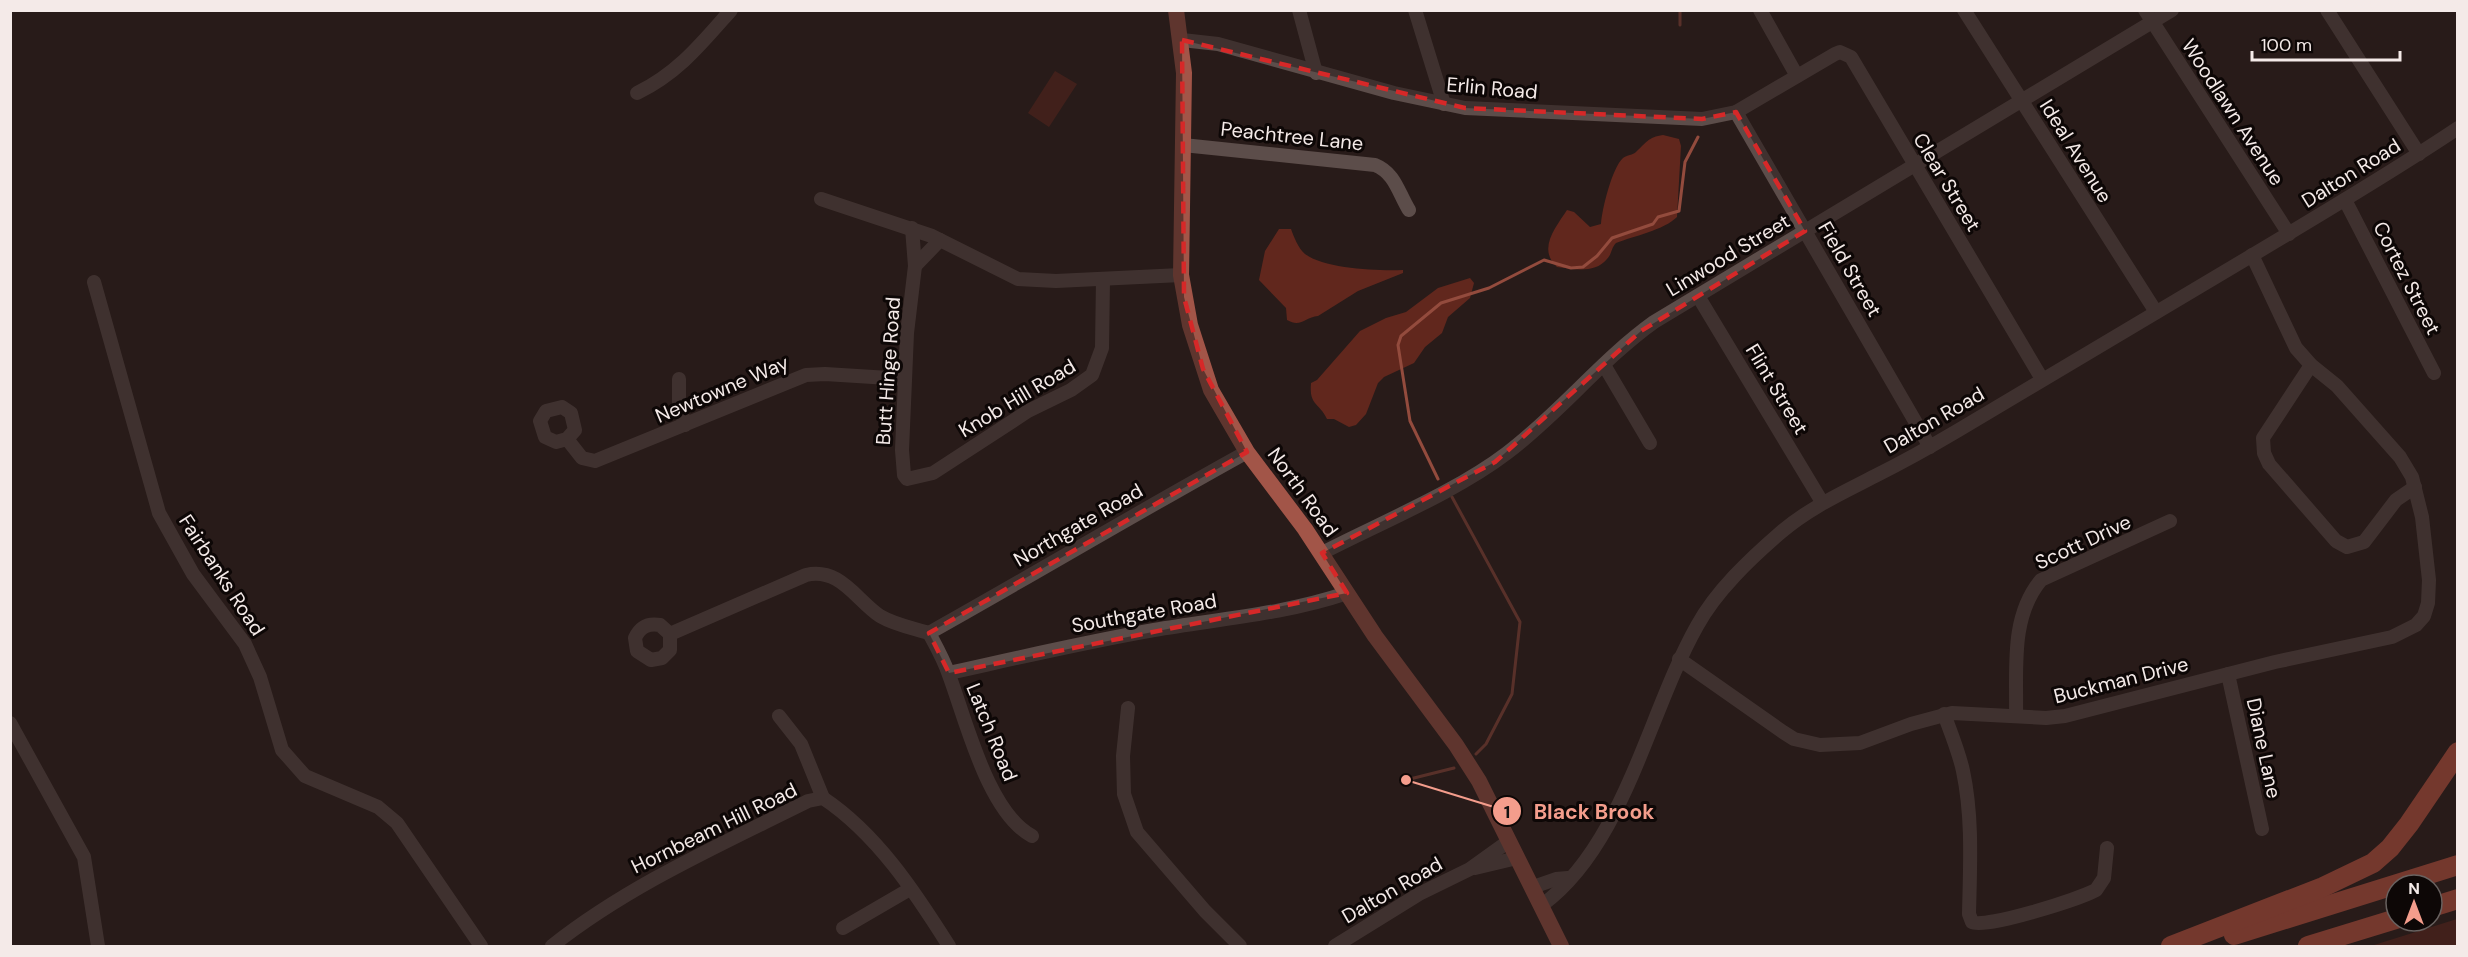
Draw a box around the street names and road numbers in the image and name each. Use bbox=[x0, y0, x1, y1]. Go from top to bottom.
street label: Woodlawn Avenue bbox=[2176, 34, 2290, 190]
street label: Erlin Road bbox=[1445, 71, 1539, 105]
street label: Ideal Avenue bbox=[2034, 94, 2118, 208]
street label: Peachtree Lane bbox=[1219, 116, 1365, 156]
street label: Clear Street bbox=[1907, 128, 1987, 236]
street label: Dalton Road bbox=[2297, 132, 2405, 214]
street label: Linwood Street bbox=[1661, 208, 1795, 302]
street label: Field Street bbox=[1812, 217, 1888, 321]
street label: Cortez Street bbox=[2367, 217, 2447, 339]
street label: Butt Hinge Road bbox=[870, 296, 906, 446]
street label: Flint Street bbox=[1740, 339, 1814, 439]
street label: Newtowne Way bbox=[651, 349, 793, 429]
street label: Knob Hill Road bbox=[954, 353, 1080, 443]
street label: Dalton Road bbox=[1879, 381, 1989, 459]
street label: North Road bbox=[1262, 442, 1344, 542]
street label: Northgate Road bbox=[1009, 477, 1147, 573]
street label: Scott Drive bbox=[2031, 508, 2135, 576]
street label: Fairbanks Road bbox=[173, 509, 271, 641]
street label: Southgate Road bbox=[1069, 587, 1219, 639]
street label: Buckman Drive bbox=[2051, 651, 2191, 709]
street label: Latch Road bbox=[961, 679, 1023, 785]
street label: Diane Lane bbox=[2241, 695, 2287, 801]
street label: Hornbeam Hill Road bbox=[627, 777, 801, 879]
street label: Dalton Road bbox=[1337, 851, 1447, 929]

